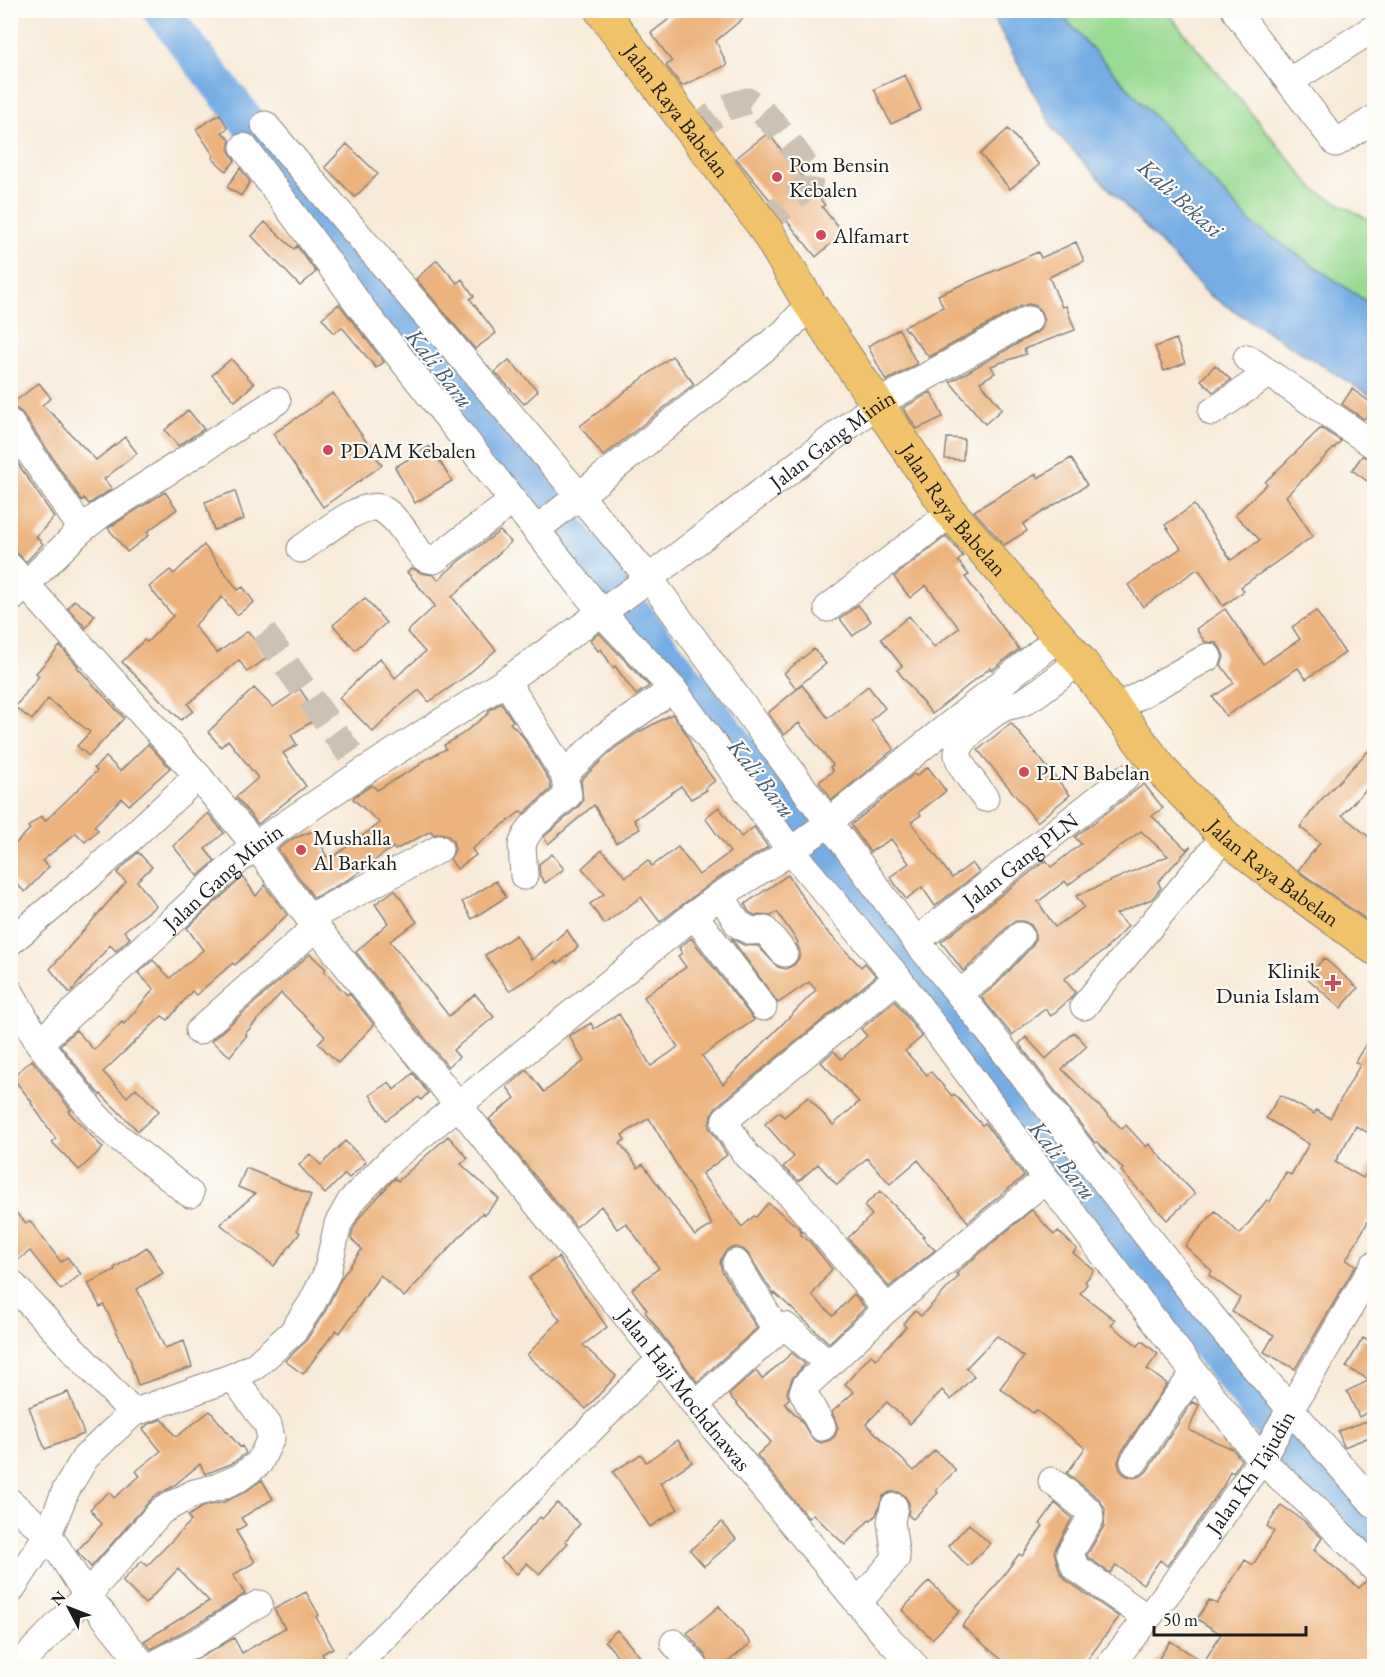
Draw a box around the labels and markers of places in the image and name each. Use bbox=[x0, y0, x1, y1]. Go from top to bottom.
place label: Pom Bensin Kebalen bbox=[789, 150, 890, 204]
marker: Pom Bensin Kebalen bbox=[770, 170, 784, 184]
place label: Alfamart bbox=[832, 221, 909, 250]
marker: Alfamart bbox=[814, 228, 828, 242]
place label: PDAM Kebalen bbox=[340, 436, 477, 465]
marker: PDAM Kebalen bbox=[321, 443, 335, 457]
place label: PLN Babelan bbox=[1036, 758, 1150, 787]
marker: PLN Babelan bbox=[1017, 765, 1031, 779]
place label: Mushalla Al Barkah bbox=[312, 823, 397, 877]
marker: Mushalla Al Barkah bbox=[294, 843, 308, 857]
place label: Klinik Dunia Islam bbox=[1216, 956, 1321, 1010]
marker: Klinik Dunia Islam bbox=[1324, 974, 1342, 992]

